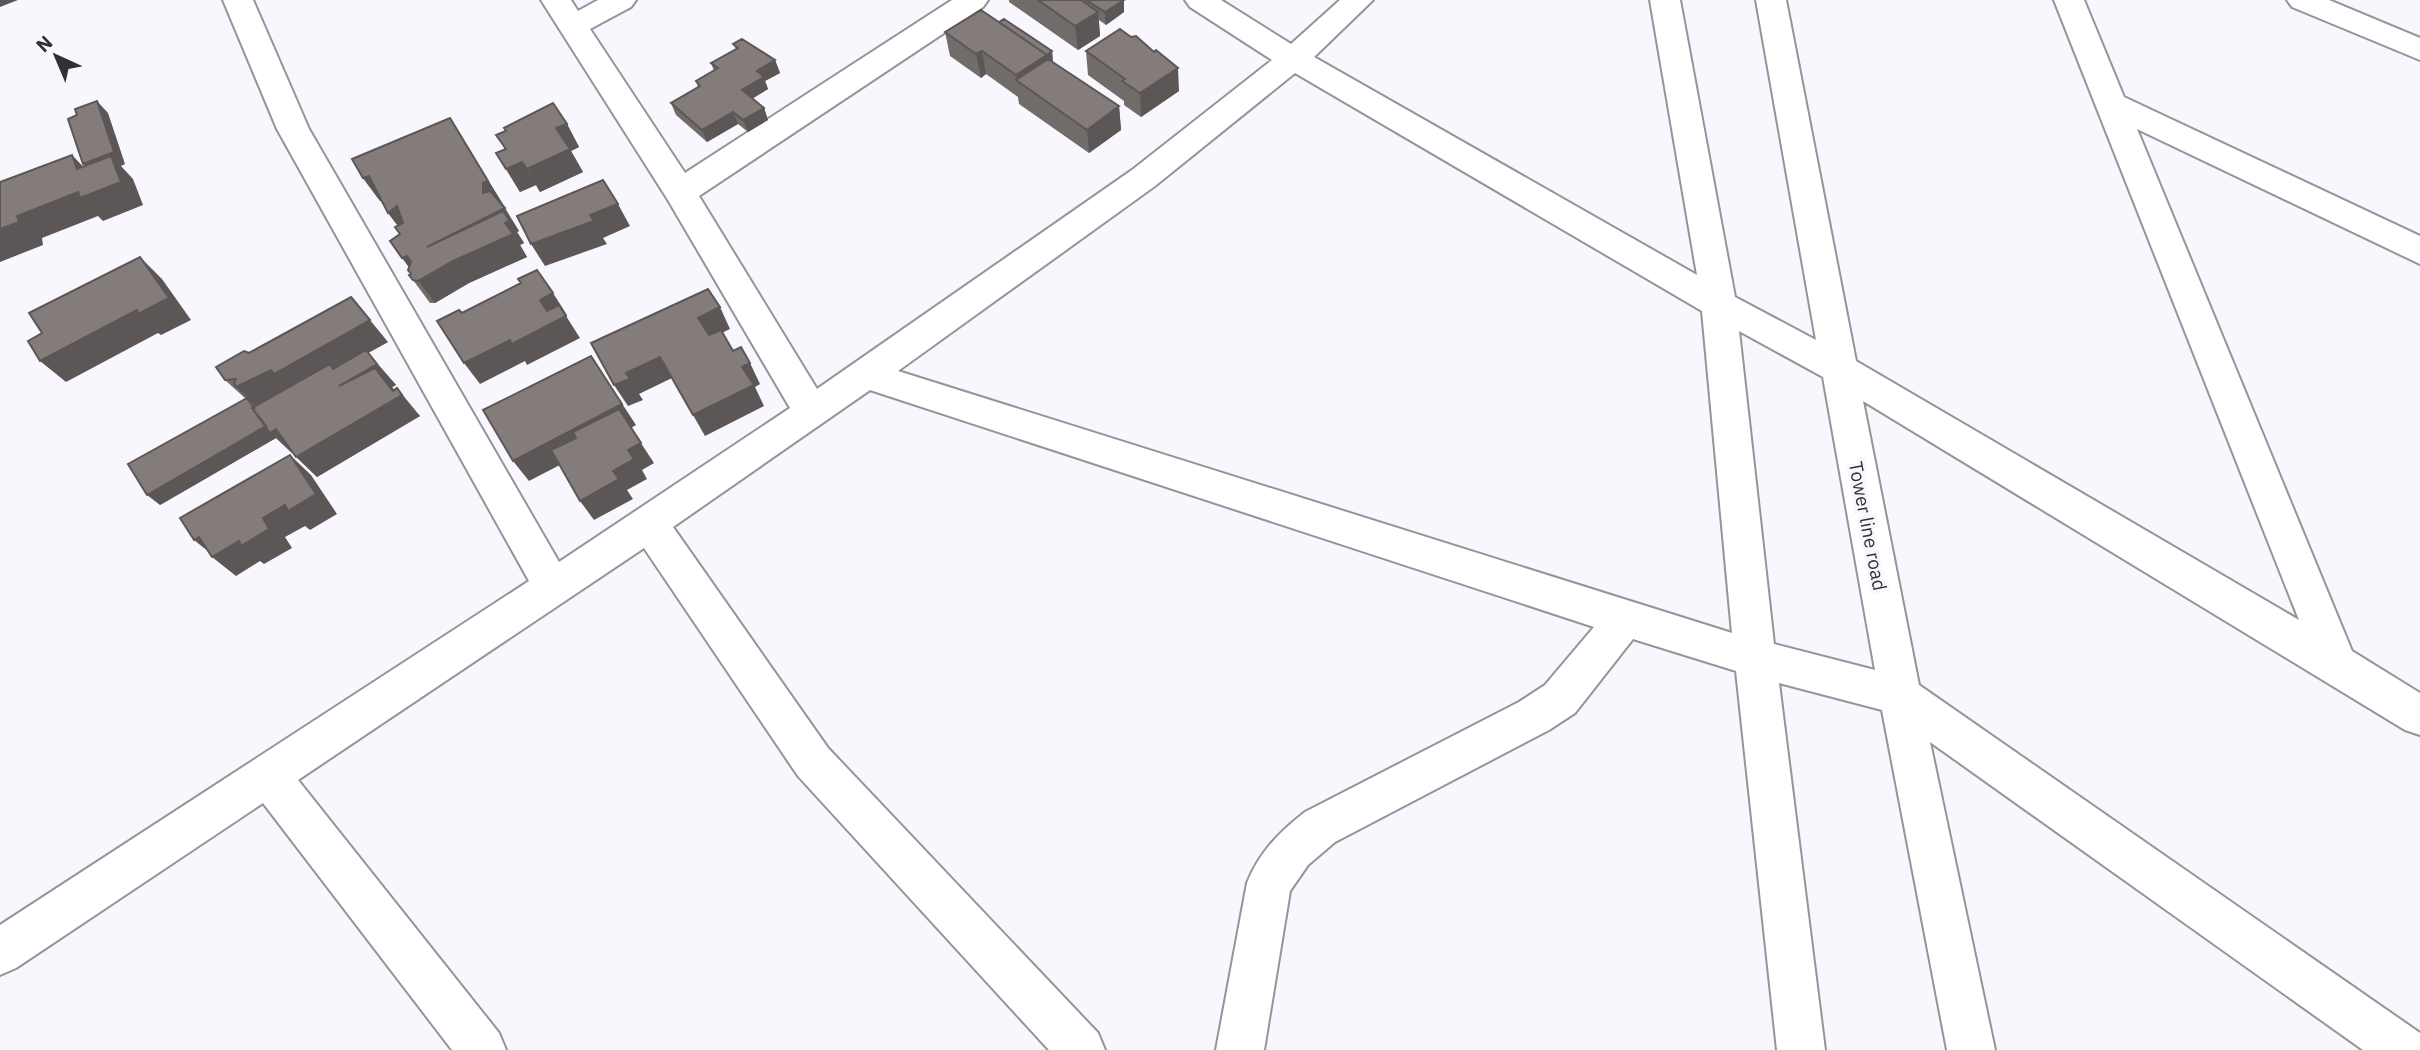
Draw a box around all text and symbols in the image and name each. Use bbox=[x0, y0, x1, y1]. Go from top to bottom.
north arrow bbox=[21, 21, 91, 91]
text: N bbox=[31, 30, 57, 57]
street label: Tower line road bbox=[1844, 459, 1892, 593]

